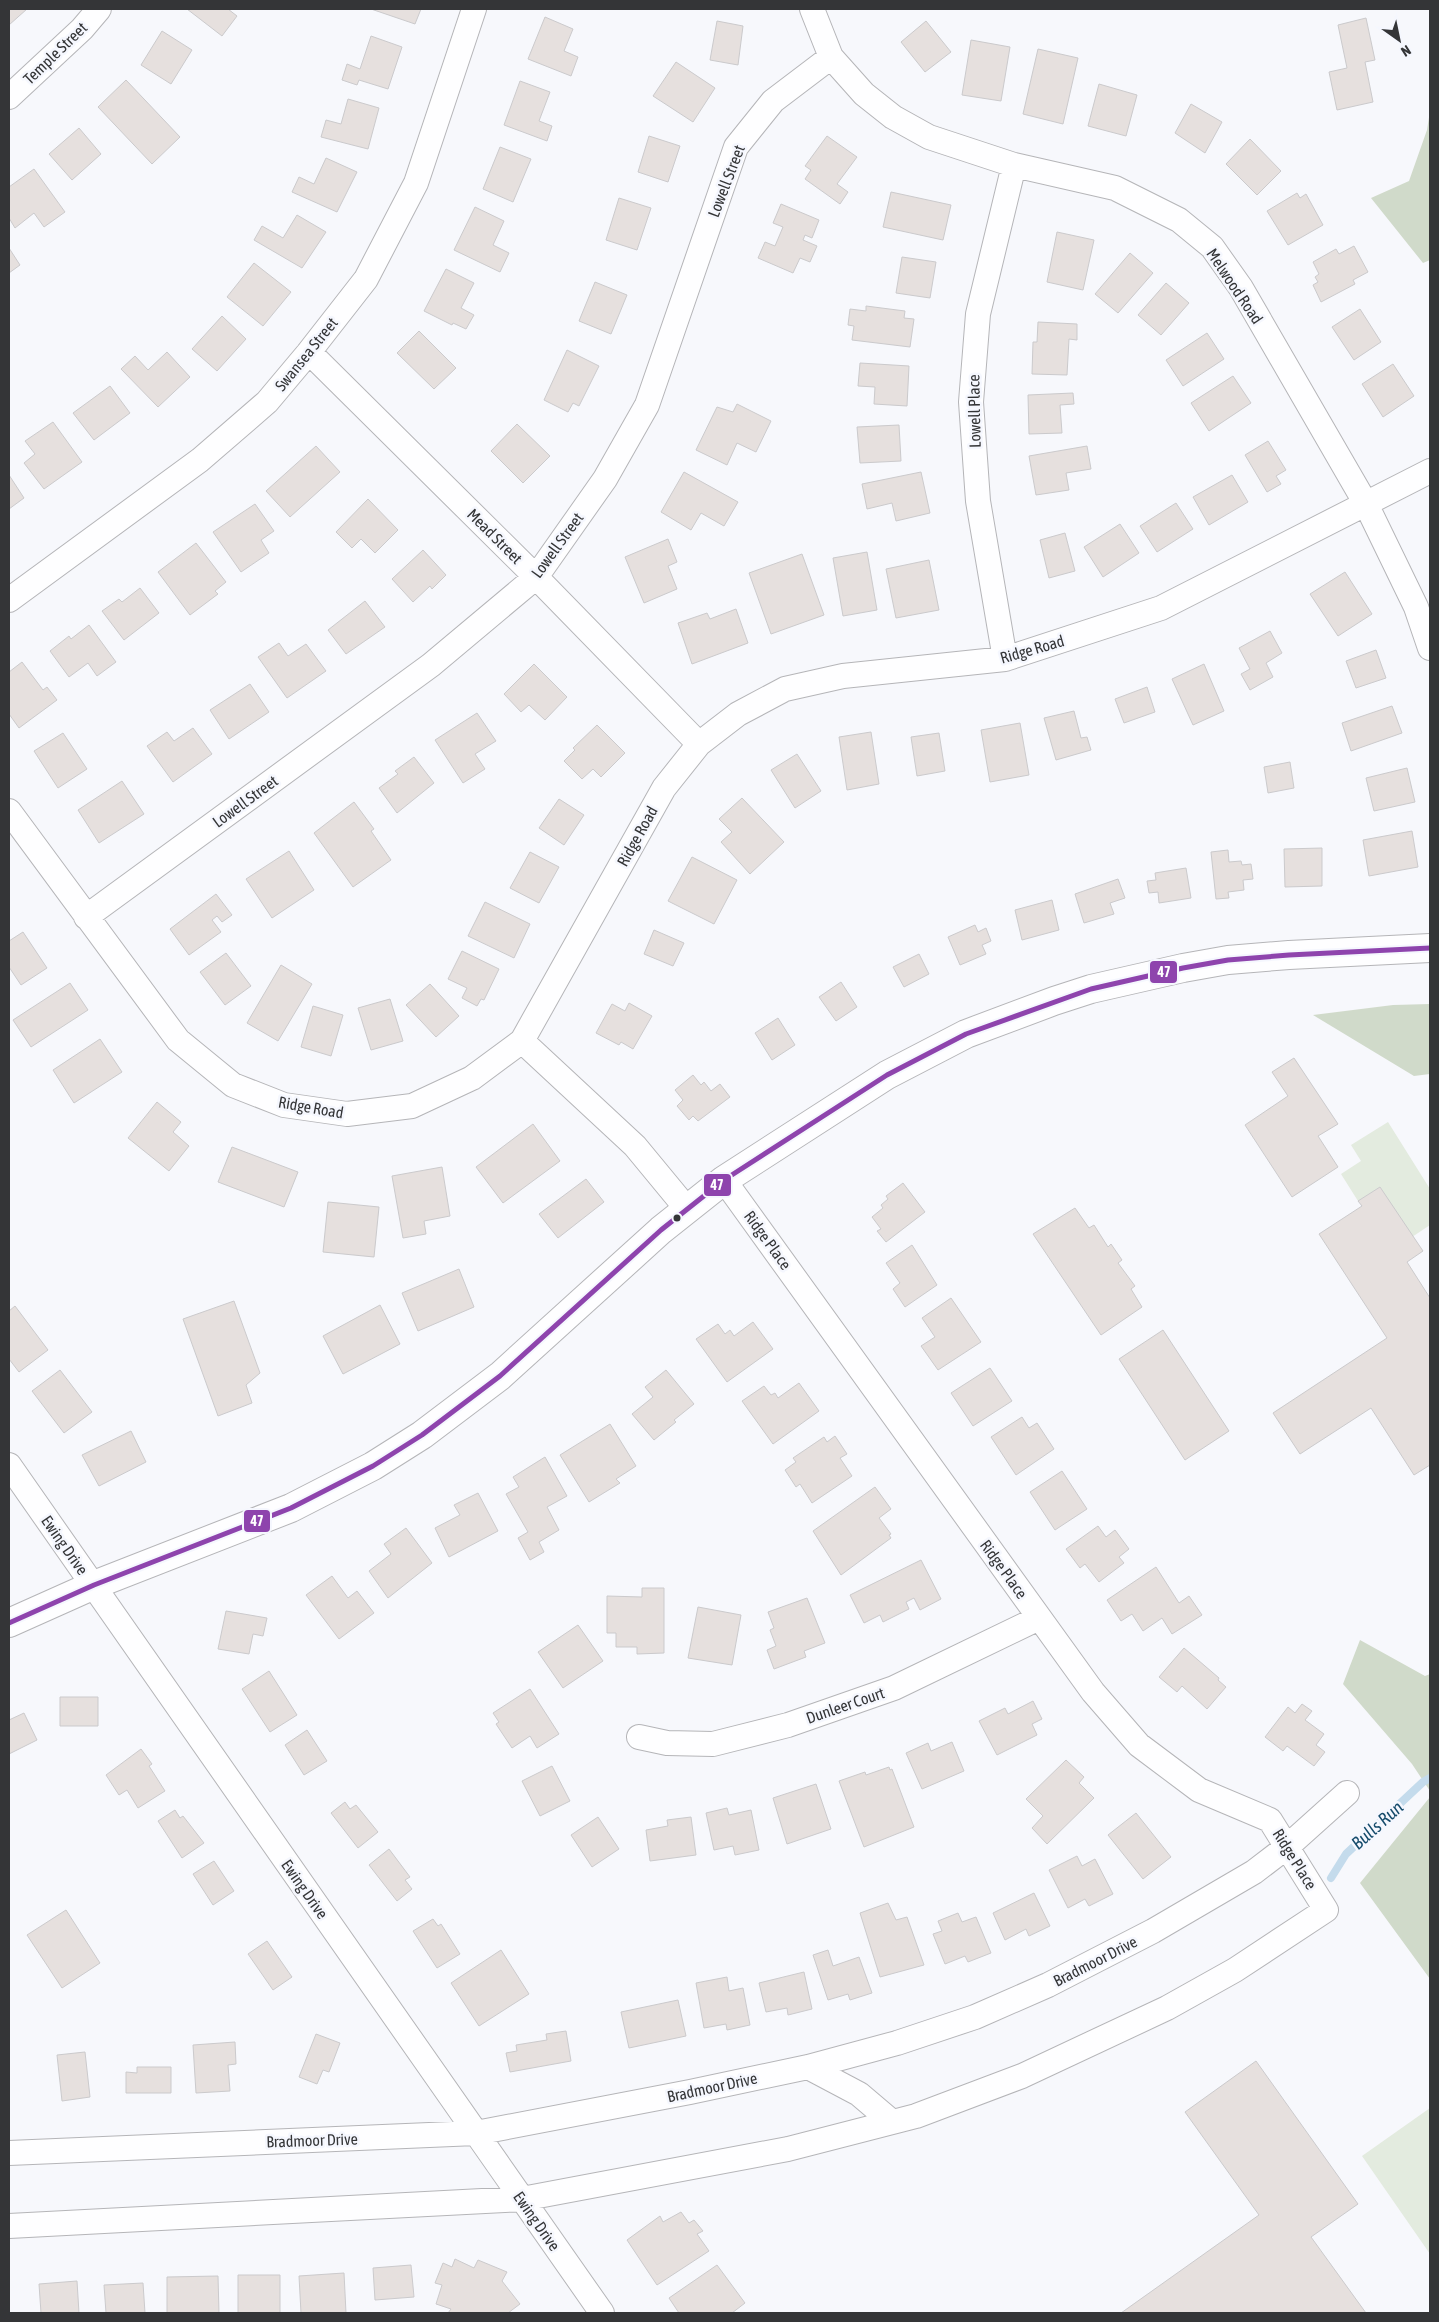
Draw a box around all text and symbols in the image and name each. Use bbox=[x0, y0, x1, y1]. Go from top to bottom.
north arrow bbox=[1374, 15, 1424, 65]
street label: Temple Street bbox=[20, 18, 91, 88]
text: N bbox=[1398, 42, 1414, 60]
street label: Lowell Street bbox=[704, 142, 748, 220]
street label: Melwood Road bbox=[1203, 245, 1267, 327]
street label: Swansea Street bbox=[271, 314, 341, 394]
street label: Lowell Place bbox=[964, 374, 984, 448]
street label: Mead Street bbox=[464, 505, 526, 567]
street label: Lowell Street bbox=[527, 509, 587, 581]
street label: Ridge Road bbox=[998, 631, 1066, 668]
street label: Lowell Street bbox=[209, 771, 281, 831]
street label: Ridge Road bbox=[613, 803, 662, 870]
line badge: 47 bbox=[1149, 960, 1178, 984]
text: 47 bbox=[1156, 964, 1171, 980]
street label: Ridge Road bbox=[277, 1092, 345, 1123]
line badge: 47 bbox=[703, 1173, 732, 1197]
text: 47 bbox=[709, 1177, 724, 1193]
street label: Ridge Place bbox=[740, 1207, 795, 1273]
unlabelled marker bbox=[672, 1213, 682, 1223]
line badge: 47 bbox=[243, 1509, 271, 1533]
street label: Ewing Drive bbox=[37, 1512, 92, 1579]
text: 47 bbox=[249, 1513, 264, 1529]
street label: Ridge Place bbox=[976, 1536, 1031, 1602]
street label: Dunleer Court bbox=[804, 1683, 887, 1727]
water label: Bulls Run bbox=[1347, 1796, 1407, 1854]
street label: Ridge Place bbox=[1269, 1825, 1321, 1893]
street label: Ewing Drive bbox=[277, 1856, 332, 1923]
street label: Bradmoor Drive bbox=[1050, 1932, 1140, 1990]
street label: Bradmoor Drive bbox=[665, 2069, 759, 2105]
street label: Bradmoor Drive bbox=[266, 2129, 358, 2151]
street label: Ewing Drive bbox=[509, 2188, 564, 2255]

